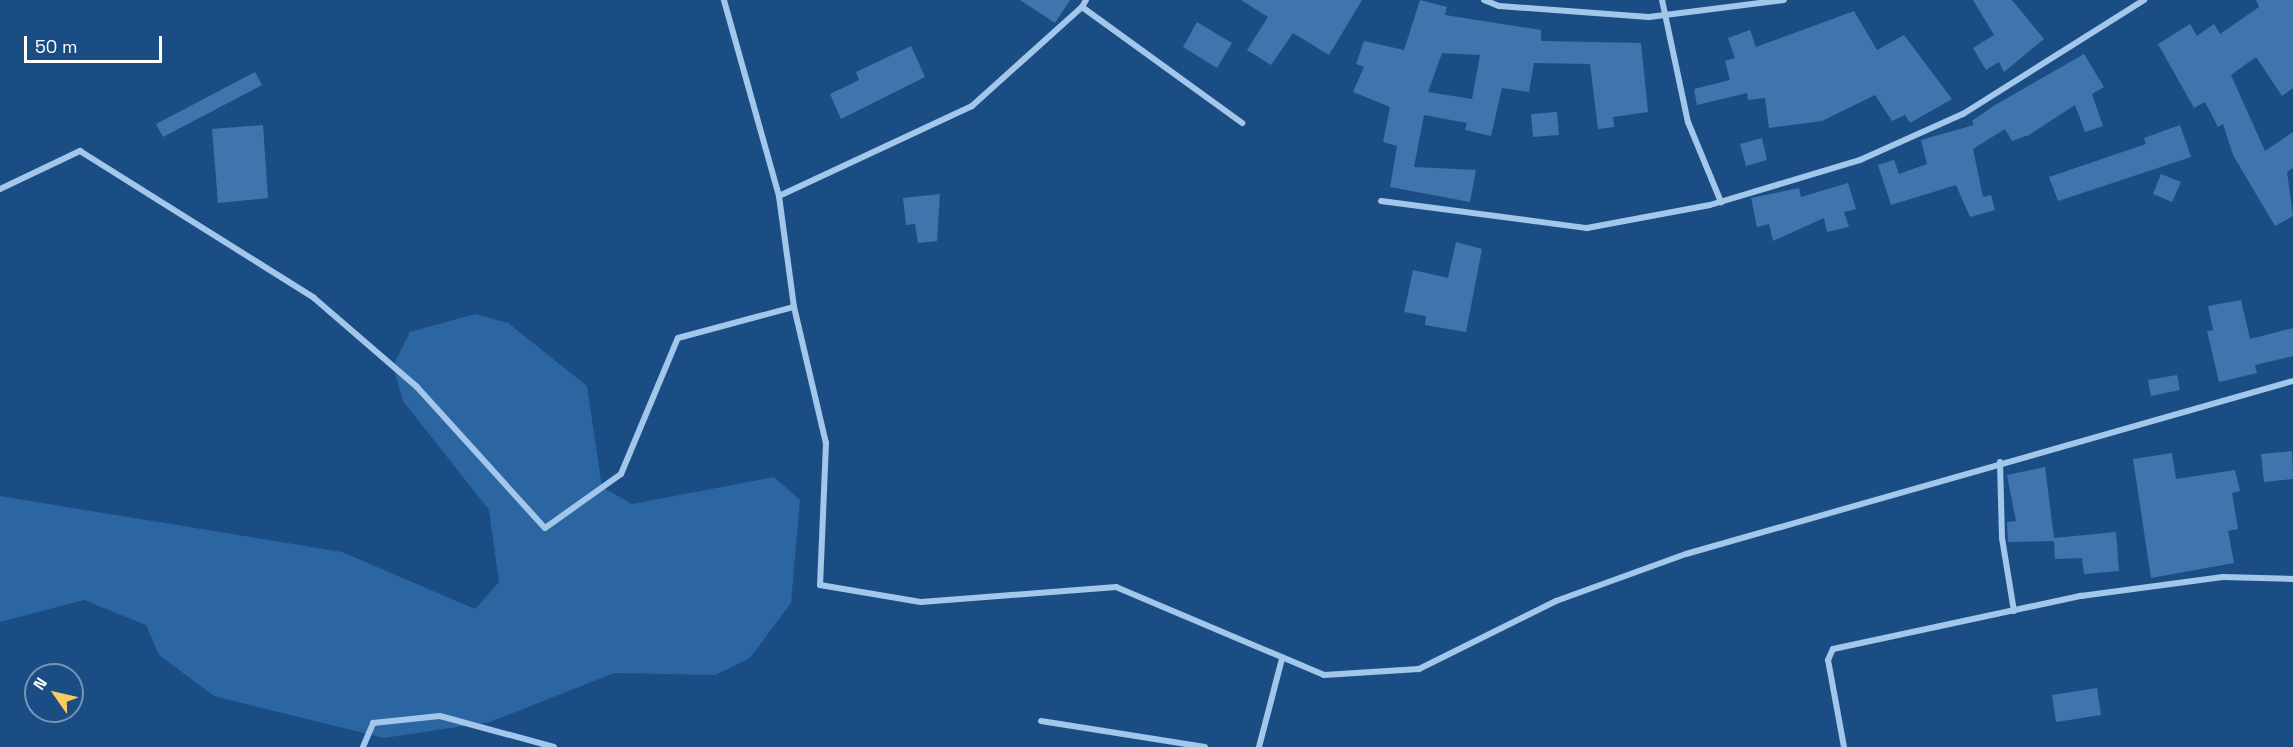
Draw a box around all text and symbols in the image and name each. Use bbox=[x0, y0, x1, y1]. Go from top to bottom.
scale bar bbox=[27, 24, 165, 62]
text: 50 m bbox=[35, 35, 77, 58]
north arrow bbox=[24, 663, 84, 723]
text: N bbox=[29, 673, 52, 694]

